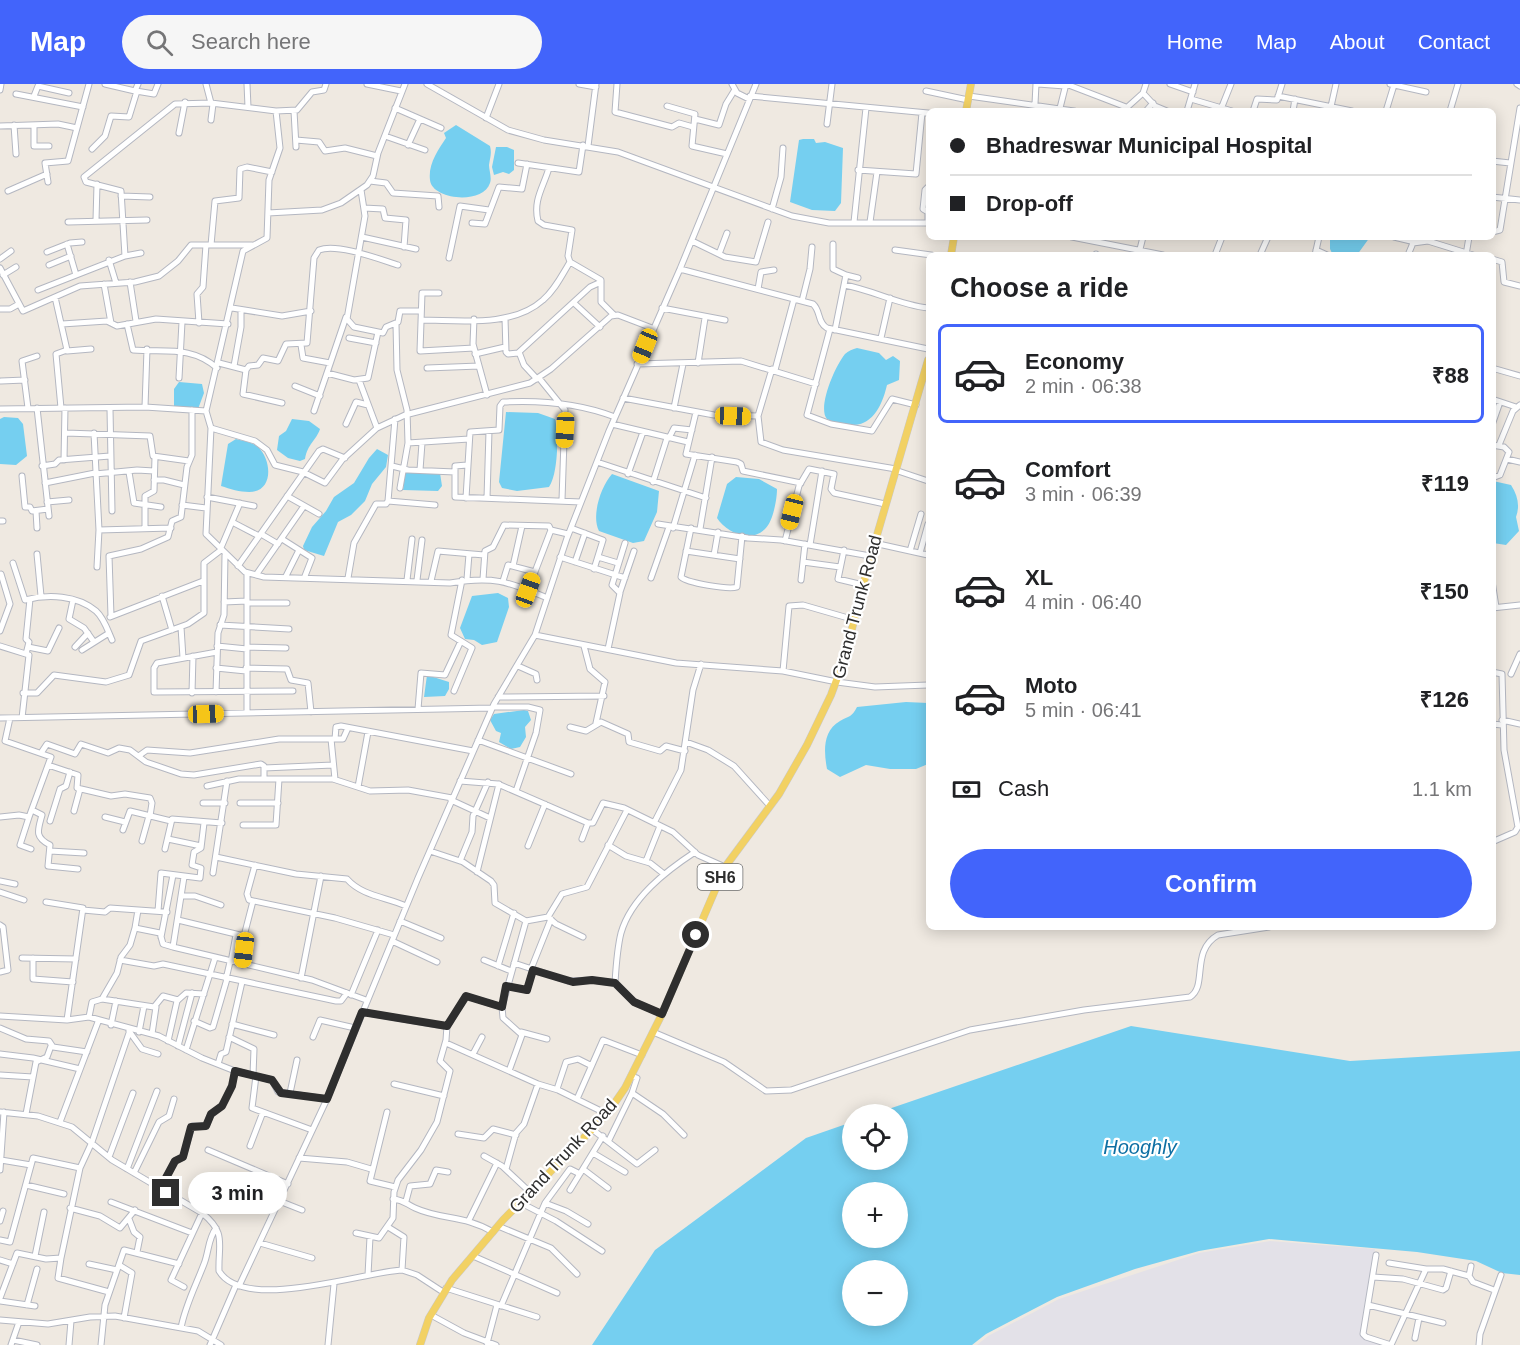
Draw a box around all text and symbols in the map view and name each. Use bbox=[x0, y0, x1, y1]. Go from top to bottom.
search box bbox=[122, 15, 542, 69]
text: Map bbox=[30, 26, 86, 57]
icon: search bbox=[143, 26, 176, 59]
text: Search here bbox=[191, 29, 311, 54]
text: Home bbox=[1167, 30, 1223, 53]
text: Map bbox=[1256, 30, 1297, 53]
text: About bbox=[1330, 30, 1385, 53]
text: Contact bbox=[1418, 30, 1490, 53]
text: Bhadreswar Municipal Hospital bbox=[986, 133, 1312, 158]
text: Drop-off bbox=[986, 191, 1073, 216]
text: Choose a ride bbox=[950, 273, 1129, 303]
car bbox=[630, 326, 660, 366]
icon: car bbox=[953, 347, 1007, 401]
text: Economy bbox=[1025, 349, 1124, 374]
text: ₹88 bbox=[1432, 363, 1469, 388]
text: 2 min · 06:38 bbox=[1025, 375, 1142, 397]
car bbox=[715, 406, 751, 426]
car bbox=[555, 412, 575, 448]
icon: car bbox=[953, 455, 1007, 509]
text: Comfort bbox=[1025, 457, 1111, 482]
text: ₹119 bbox=[1421, 471, 1469, 496]
text: 3 min · 06:39 bbox=[1025, 483, 1142, 505]
car bbox=[779, 492, 805, 532]
street label: Grand Trunk Road bbox=[828, 533, 886, 681]
icon: car bbox=[953, 563, 1007, 617]
text: XL bbox=[1025, 565, 1053, 590]
car bbox=[513, 570, 543, 610]
text: ₹150 bbox=[1420, 579, 1469, 604]
text: 4 min · 06:40 bbox=[1025, 591, 1142, 613]
icon: car bbox=[953, 671, 1007, 725]
text: Moto bbox=[1025, 673, 1078, 698]
text: ₹126 bbox=[1420, 687, 1469, 712]
text: 5 min · 06:41 bbox=[1025, 699, 1142, 721]
car bbox=[188, 704, 224, 724]
icon: cash bbox=[950, 773, 983, 806]
text: Cash bbox=[998, 776, 1049, 801]
text: 1.1 km bbox=[1412, 778, 1472, 800]
button: Confirm bbox=[950, 849, 1472, 918]
road number: SH6 bbox=[698, 864, 742, 890]
route start bbox=[682, 921, 709, 948]
car bbox=[233, 931, 255, 969]
street label: Grand Trunk Road bbox=[505, 1095, 621, 1217]
map controls bbox=[842, 1104, 908, 1326]
button: locate bbox=[842, 1104, 908, 1170]
water label: Hooghly bbox=[1103, 1136, 1178, 1158]
callout: 3 min bbox=[187, 1172, 286, 1214]
route end bbox=[152, 1179, 179, 1206]
text: 3 min bbox=[211, 1182, 264, 1204]
button: + bbox=[842, 1182, 908, 1248]
button: − bbox=[842, 1260, 908, 1326]

